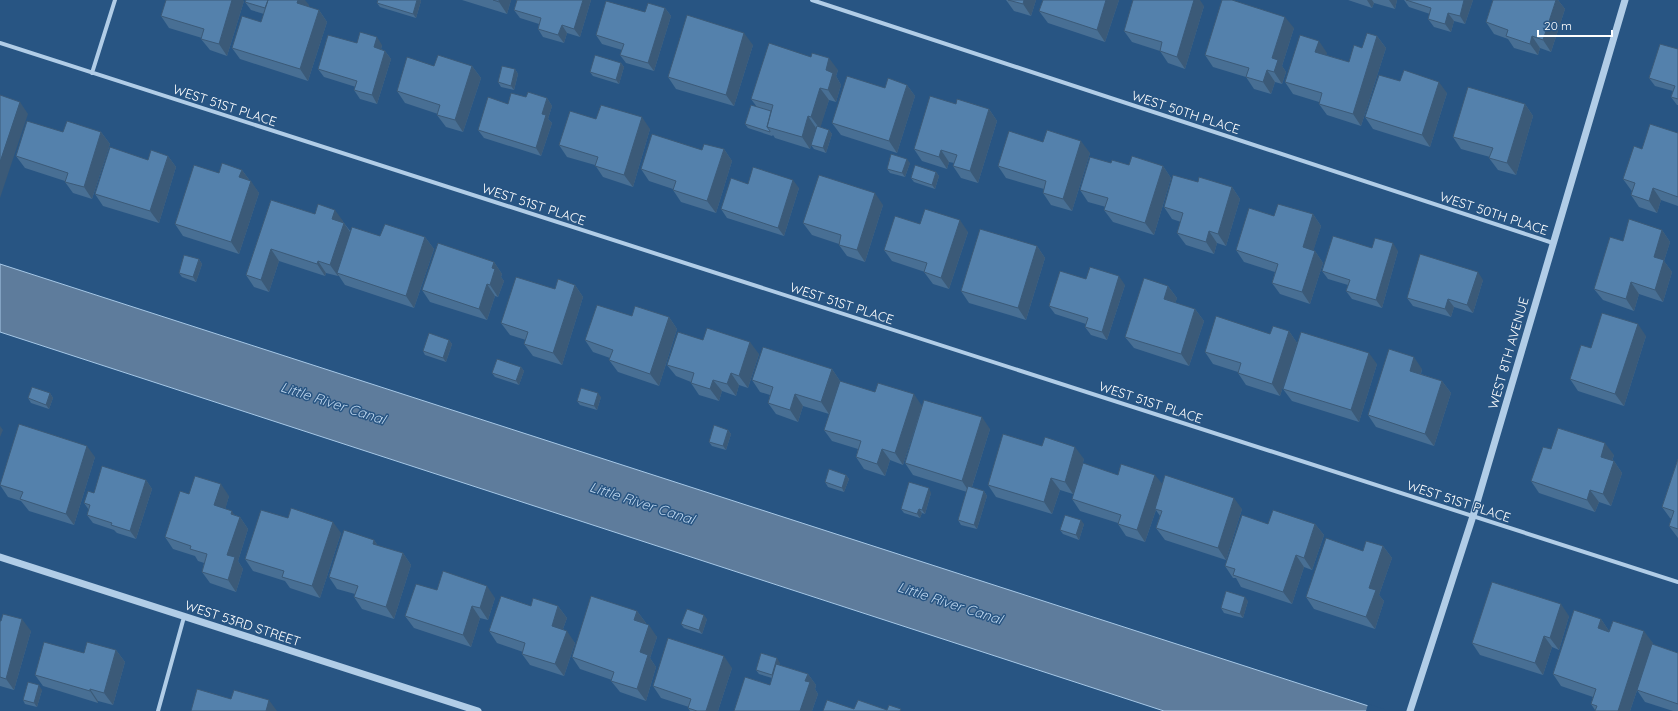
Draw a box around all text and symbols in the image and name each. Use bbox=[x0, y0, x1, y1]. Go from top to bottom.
scale bar bbox=[1538, 12, 1612, 38]
text: 20 m bbox=[1544, 18, 1572, 33]
street label: WEST 51ST PLACE bbox=[171, 81, 279, 129]
street label: WEST 50TH PLACE bbox=[1130, 87, 1242, 137]
street label: WEST 51ST PLACE bbox=[480, 180, 588, 228]
street label: WEST 50TH PLACE bbox=[1438, 188, 1550, 238]
street label: WEST 51ST PLACE bbox=[788, 279, 896, 327]
street label: WEST 8TH AVENUE bbox=[1484, 295, 1532, 411]
water label: Little River Canal bbox=[278, 378, 389, 429]
street label: WEST 51ST PLACE bbox=[1097, 378, 1205, 426]
street label: WEST 51ST PLACE bbox=[1405, 477, 1513, 525]
water label: Little River Canal bbox=[587, 478, 698, 529]
water label: Little River Canal bbox=[895, 578, 1006, 629]
street label: WEST 53RD STREET bbox=[183, 597, 303, 649]

